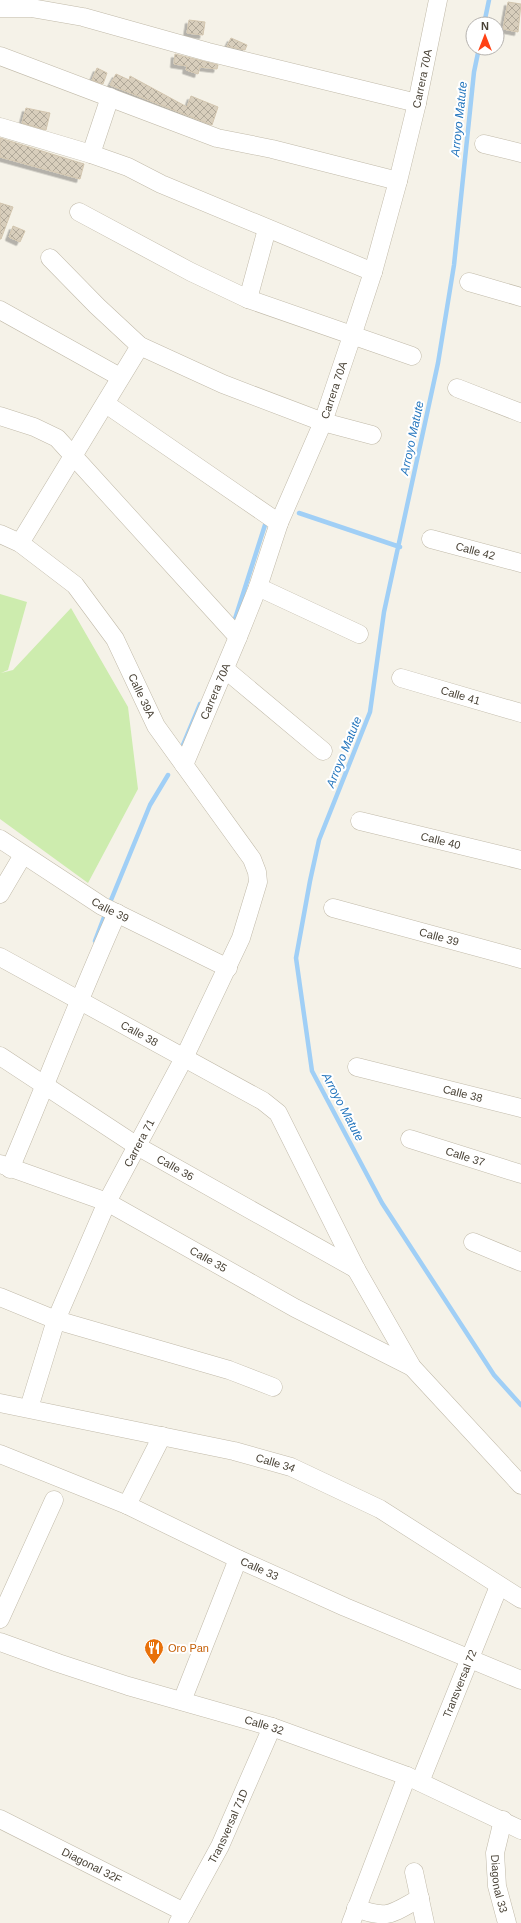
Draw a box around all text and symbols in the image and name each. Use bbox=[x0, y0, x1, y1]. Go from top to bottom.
north arrow bbox=[465, 16, 505, 56]
text: N bbox=[481, 20, 489, 32]
street label: Carrera 70A bbox=[410, 47, 434, 109]
water label: Arroyo Matute bbox=[448, 80, 470, 158]
street label: Carrera 70A bbox=[318, 359, 349, 420]
water label: Arroyo Matute bbox=[397, 399, 427, 477]
street label: Calle 42 bbox=[454, 540, 497, 562]
street label: Carrera 70A bbox=[198, 661, 233, 721]
street label: Calle 39A bbox=[126, 672, 158, 720]
street label: Calle 41 bbox=[439, 684, 482, 707]
water label: Arroyo Matute bbox=[323, 714, 365, 790]
street label: Calle 40 bbox=[420, 830, 462, 851]
street label: Calle 39 bbox=[89, 895, 131, 924]
street label: Calle 39 bbox=[418, 926, 460, 948]
street label: Calle 38 bbox=[119, 1018, 160, 1048]
water label: Arroyo Matute bbox=[319, 1070, 367, 1144]
street label: Calle 38 bbox=[442, 1083, 484, 1104]
street label: Carrera 71 bbox=[121, 1117, 157, 1169]
street label: Calle 37 bbox=[444, 1145, 486, 1168]
street label: Calle 36 bbox=[155, 1152, 196, 1183]
street label: Calle 35 bbox=[188, 1244, 229, 1274]
street label: Calle 34 bbox=[254, 1451, 297, 1474]
street label: Calle 33 bbox=[239, 1555, 281, 1582]
restaurant icon: Oro Pan bbox=[143, 1637, 165, 1665]
place label: Oro Pan bbox=[168, 1642, 209, 1654]
street label: Transversal 72 bbox=[441, 1648, 479, 1720]
street label: Calle 32 bbox=[243, 1713, 285, 1737]
street label: Transversal 71D bbox=[206, 1787, 250, 1865]
street label: Diagonal 32F bbox=[60, 1845, 124, 1886]
street label: Diagonal 33 bbox=[489, 1854, 510, 1914]

